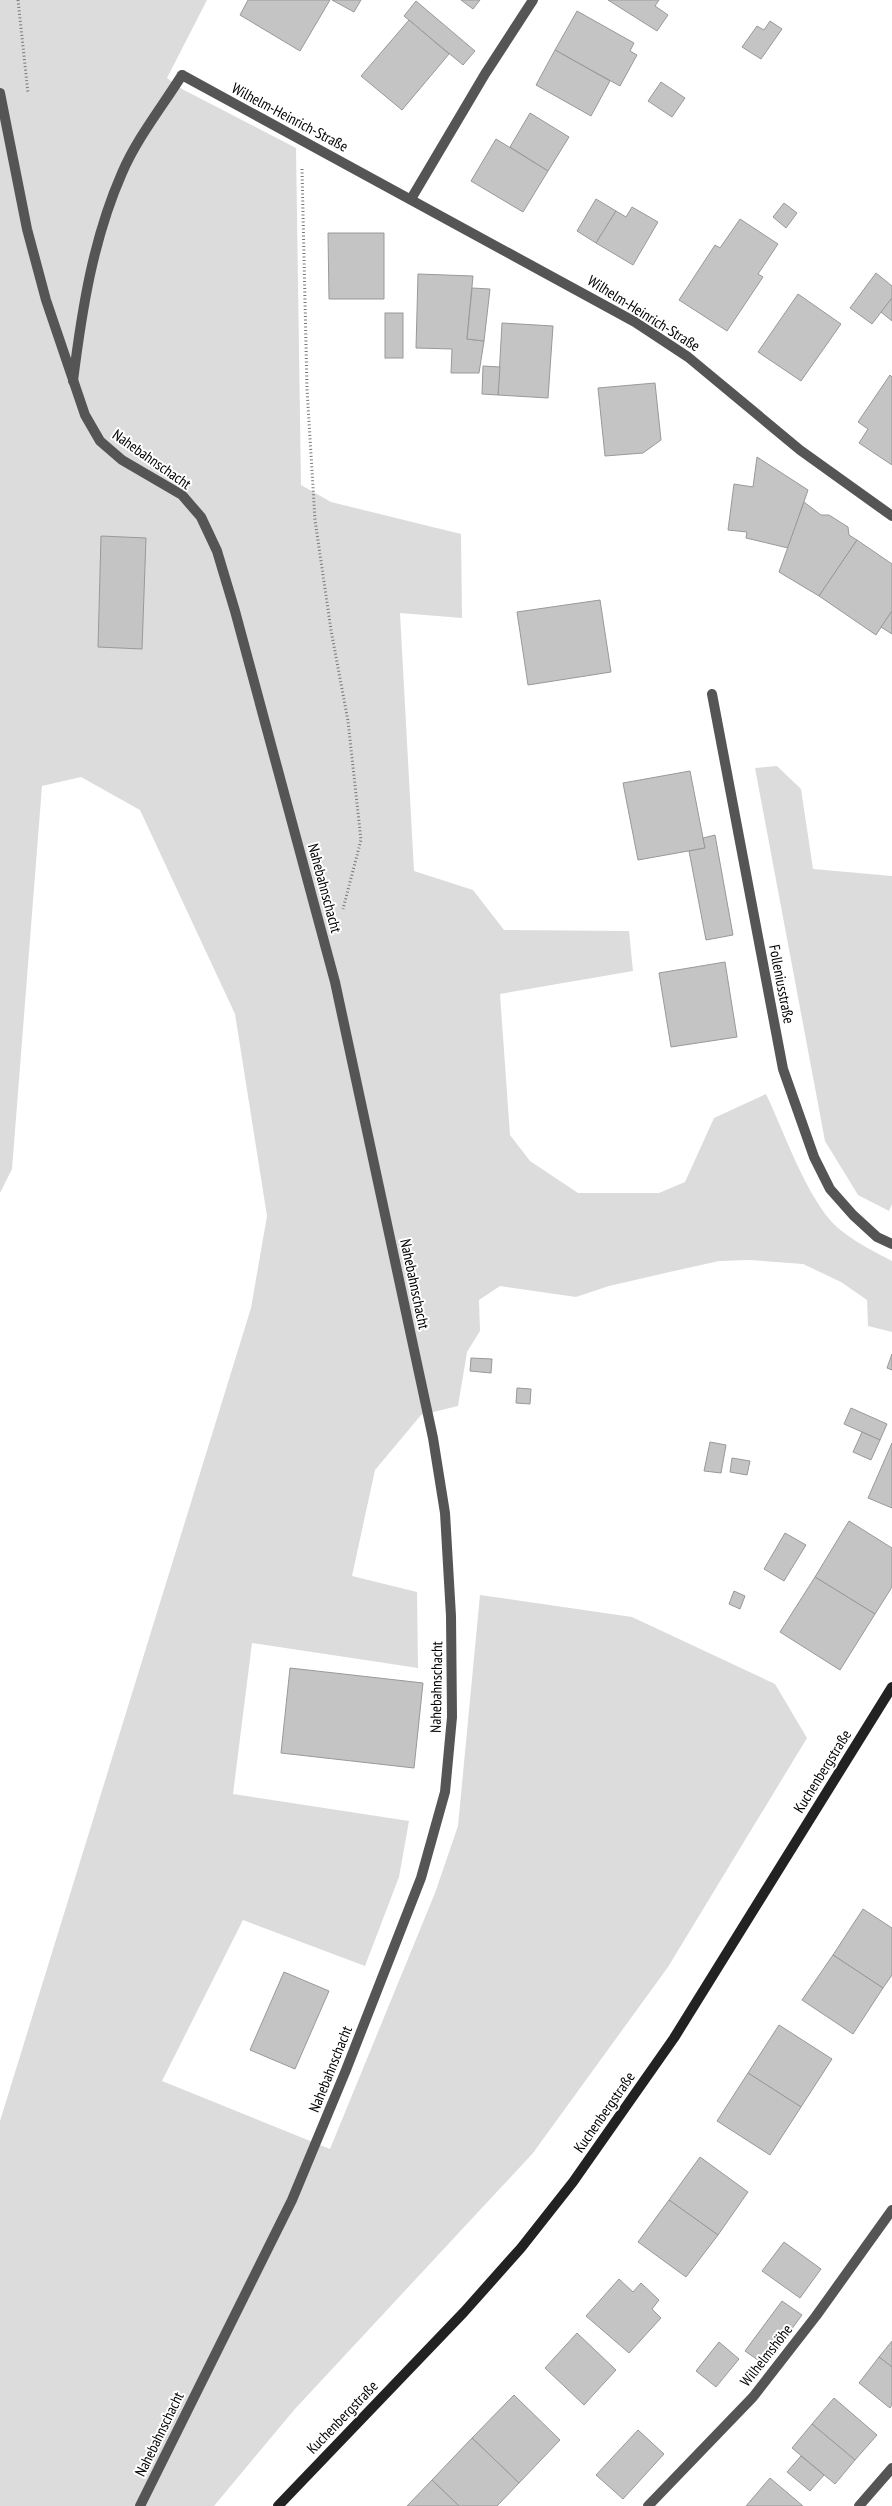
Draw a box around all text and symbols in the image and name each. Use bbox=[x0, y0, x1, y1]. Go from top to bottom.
street label: Wilhelm-Heinrich-Straße bbox=[229, 78, 351, 156]
street label: Wilhelm-Heinrich-Straße bbox=[584, 271, 704, 355]
street label: Nahebahnschacht bbox=[109, 425, 195, 493]
street label: Nahebahnschacht bbox=[304, 841, 346, 935]
street label: Folleniusstraße bbox=[765, 943, 799, 1025]
street label: Nahebahnschacht bbox=[396, 1237, 434, 1331]
street label: Nahebahnschacht bbox=[426, 1641, 446, 1733]
street label: Kuchenbergstraße bbox=[789, 1726, 855, 1816]
street label: Nahebahnschacht bbox=[304, 2023, 356, 2115]
street label: Kuchenbergstraße bbox=[569, 2068, 639, 2156]
street label: Wilhelmshöhe bbox=[736, 2320, 796, 2390]
street label: Kuchenbergstraße bbox=[302, 2376, 382, 2458]
street label: Nahebahnschacht bbox=[130, 2389, 188, 2479]

